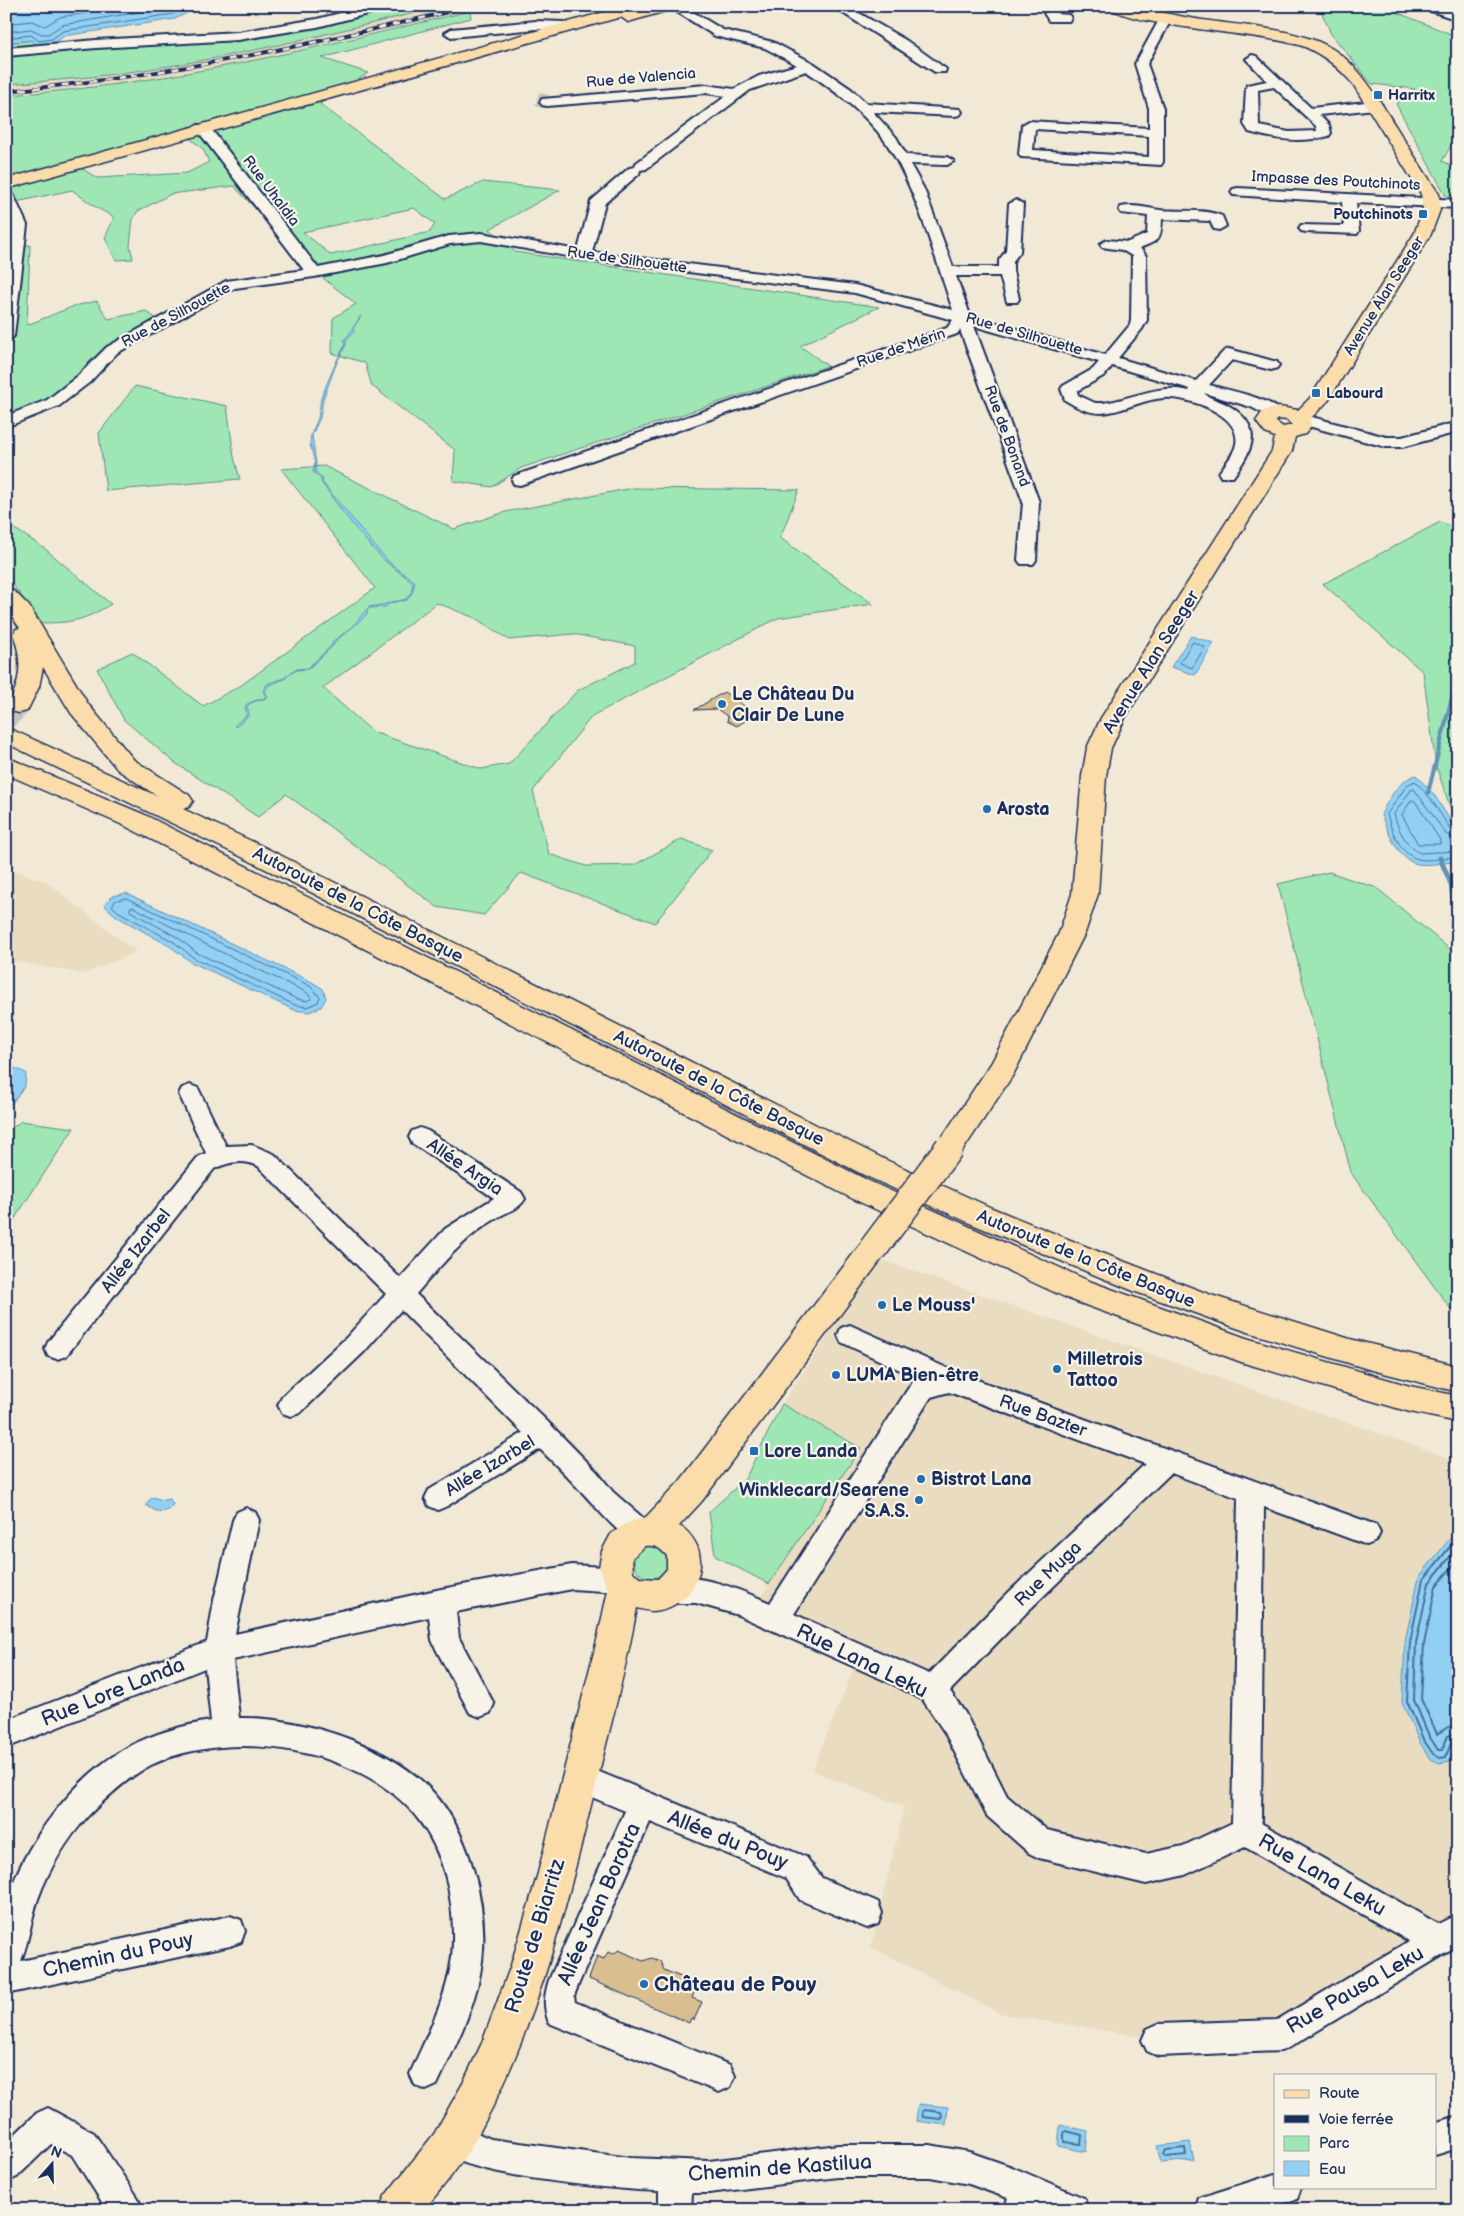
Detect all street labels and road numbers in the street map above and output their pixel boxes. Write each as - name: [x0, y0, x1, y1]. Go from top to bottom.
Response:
- street label: Rue de Valencia: [585, 64, 697, 92]
- street label: Rue Uhaldia: [238, 152, 304, 230]
- street label: Impasse des Poutchinots: [1251, 167, 1422, 195]
- street label: Avenue Alan Seeger: [1340, 232, 1429, 359]
- street label: Rue de Silhouette: [566, 242, 688, 278]
- street label: Rue de Silhouette: [118, 278, 234, 352]
- street label: Rue de Silhouette: [963, 308, 1085, 360]
- street label: Rue de Mérin: [854, 324, 948, 372]
- street label: Rue de Bonand: [980, 383, 1034, 489]
- street label: Avenue Alan Seeger: [1098, 586, 1204, 737]
- street label: Autoroute de la Côte Basque: [249, 843, 467, 967]
- street label: Autoroute de la Côte Basque: [610, 1026, 828, 1150]
- street label: Allée Argia: [423, 1134, 507, 1200]
- street label: Allée Izarbel: [97, 1205, 175, 1297]
- street label: Autoroute de la Côte Basque: [974, 1206, 1198, 1313]
- street label: Rue Bazter: [996, 1390, 1090, 1442]
- street label: Allée Izarbel: [441, 1431, 539, 1501]
- street label: Rue Muga: [1010, 1537, 1086, 1611]
- street label: Rue Lana Leku: [792, 1618, 932, 1704]
- street label: Rue Lore Landa: [38, 1652, 188, 1732]
- street label: Allée du Pouy: [664, 1805, 792, 1876]
- street label: Allée Jean Borotra: [552, 1819, 646, 1989]
- street label: Rue Lana Leku: [1254, 1828, 1390, 1922]
- street label: Route de Biarritz: [500, 1855, 571, 2016]
- street label: Chemin du Pouy: [40, 1927, 196, 1983]
- street label: Rue Pausa Leku: [1282, 1941, 1428, 2039]
- street label: Chemin de Kastilua: [687, 2149, 873, 2187]

